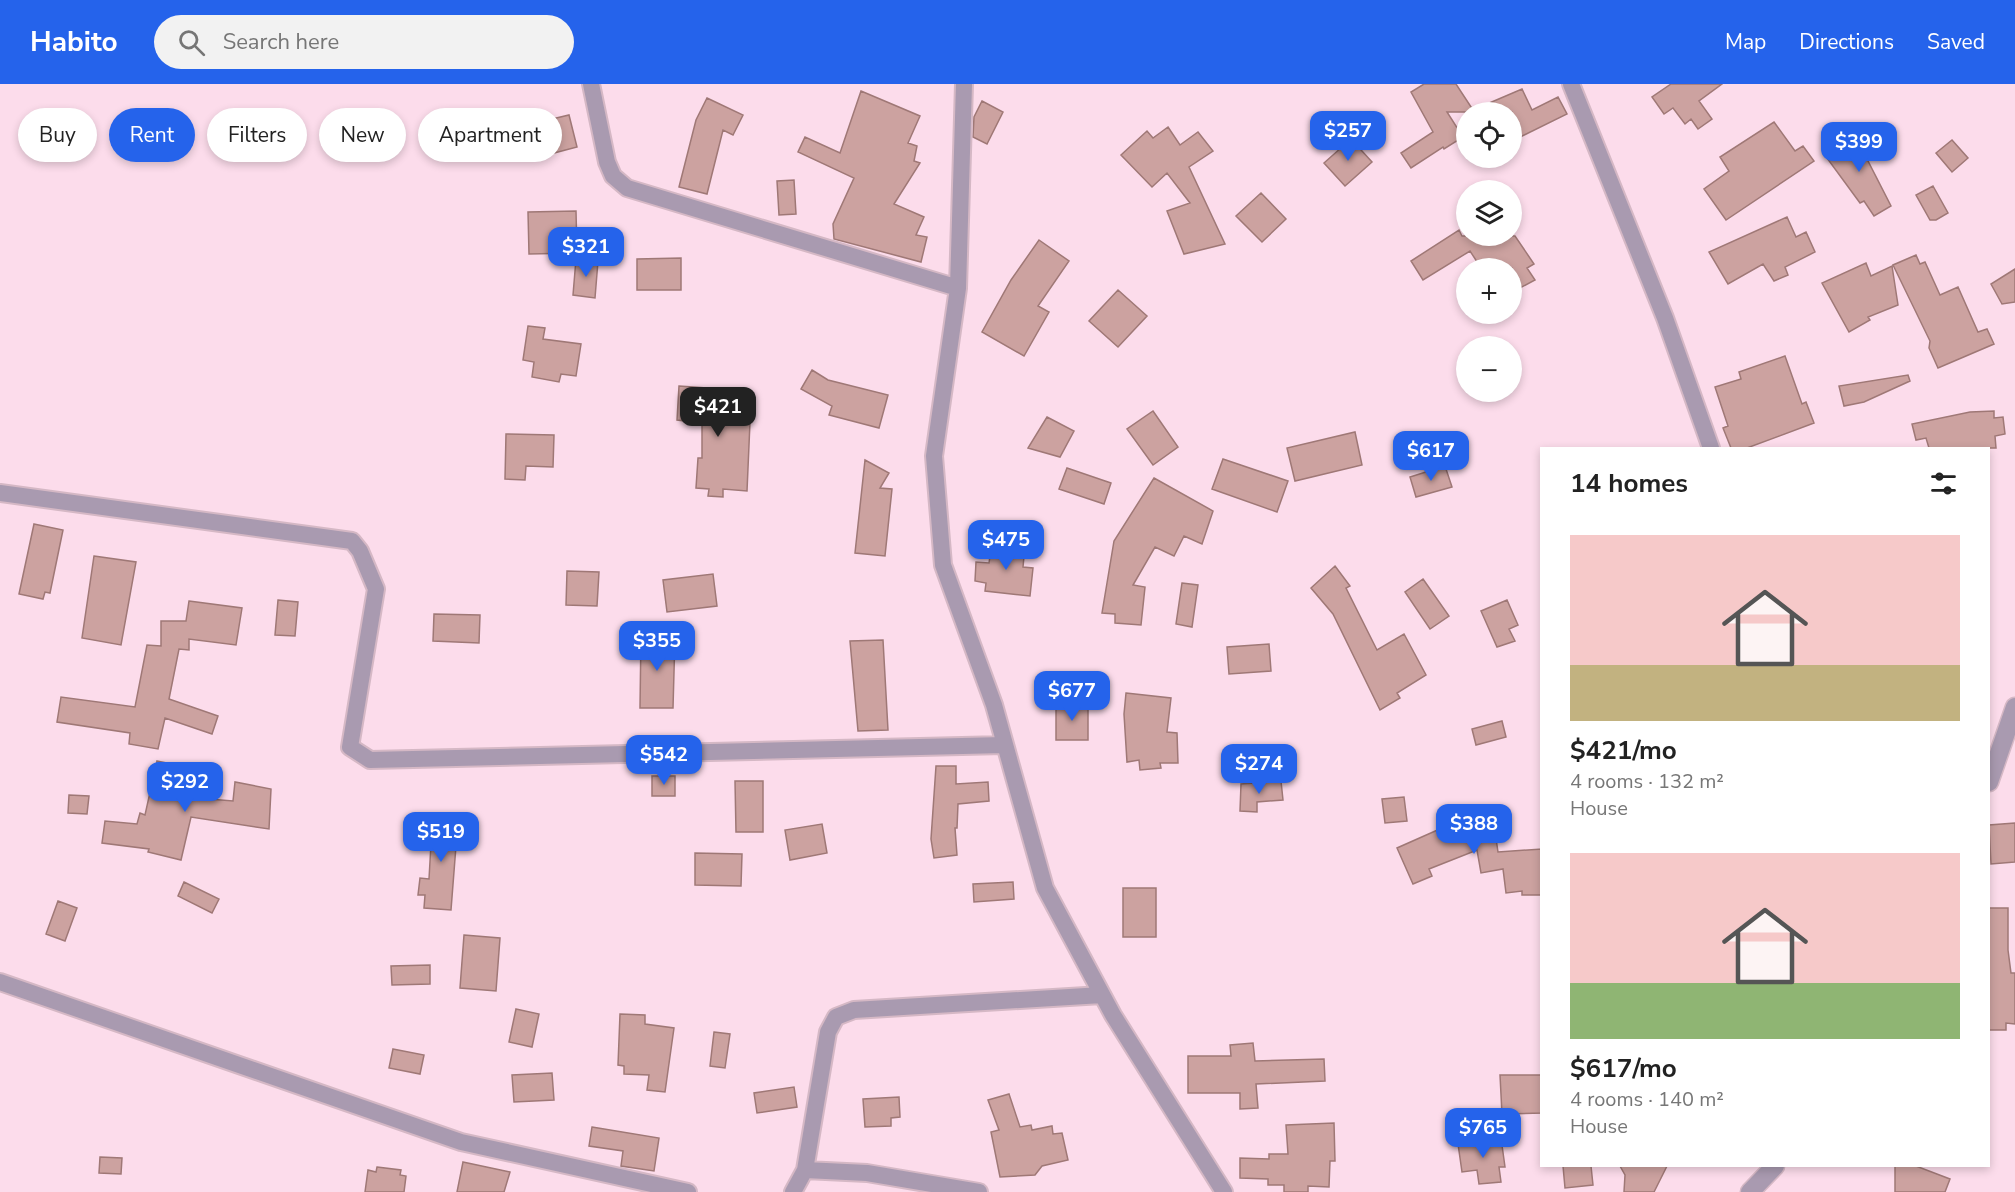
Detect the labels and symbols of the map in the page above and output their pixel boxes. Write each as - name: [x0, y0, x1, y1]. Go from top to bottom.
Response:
- pin: $257: [1312, 111, 1384, 162]
- pin: $399: [1823, 122, 1895, 173]
- pin: $321: [550, 227, 622, 278]
- pin: $421: [682, 387, 754, 438]
- pin: $617: [1395, 431, 1467, 482]
- pin: $475: [970, 520, 1042, 571]
- pin: $355: [621, 621, 693, 672]
- pin: $677: [1036, 671, 1108, 722]
- pin: $542: [628, 735, 700, 786]
- pin: $274: [1223, 744, 1295, 795]
- pin: $292: [149, 762, 221, 813]
- pin: $388: [1438, 804, 1510, 855]
- pin: $519: [405, 812, 477, 863]
- pin: $765: [1447, 1108, 1519, 1159]

